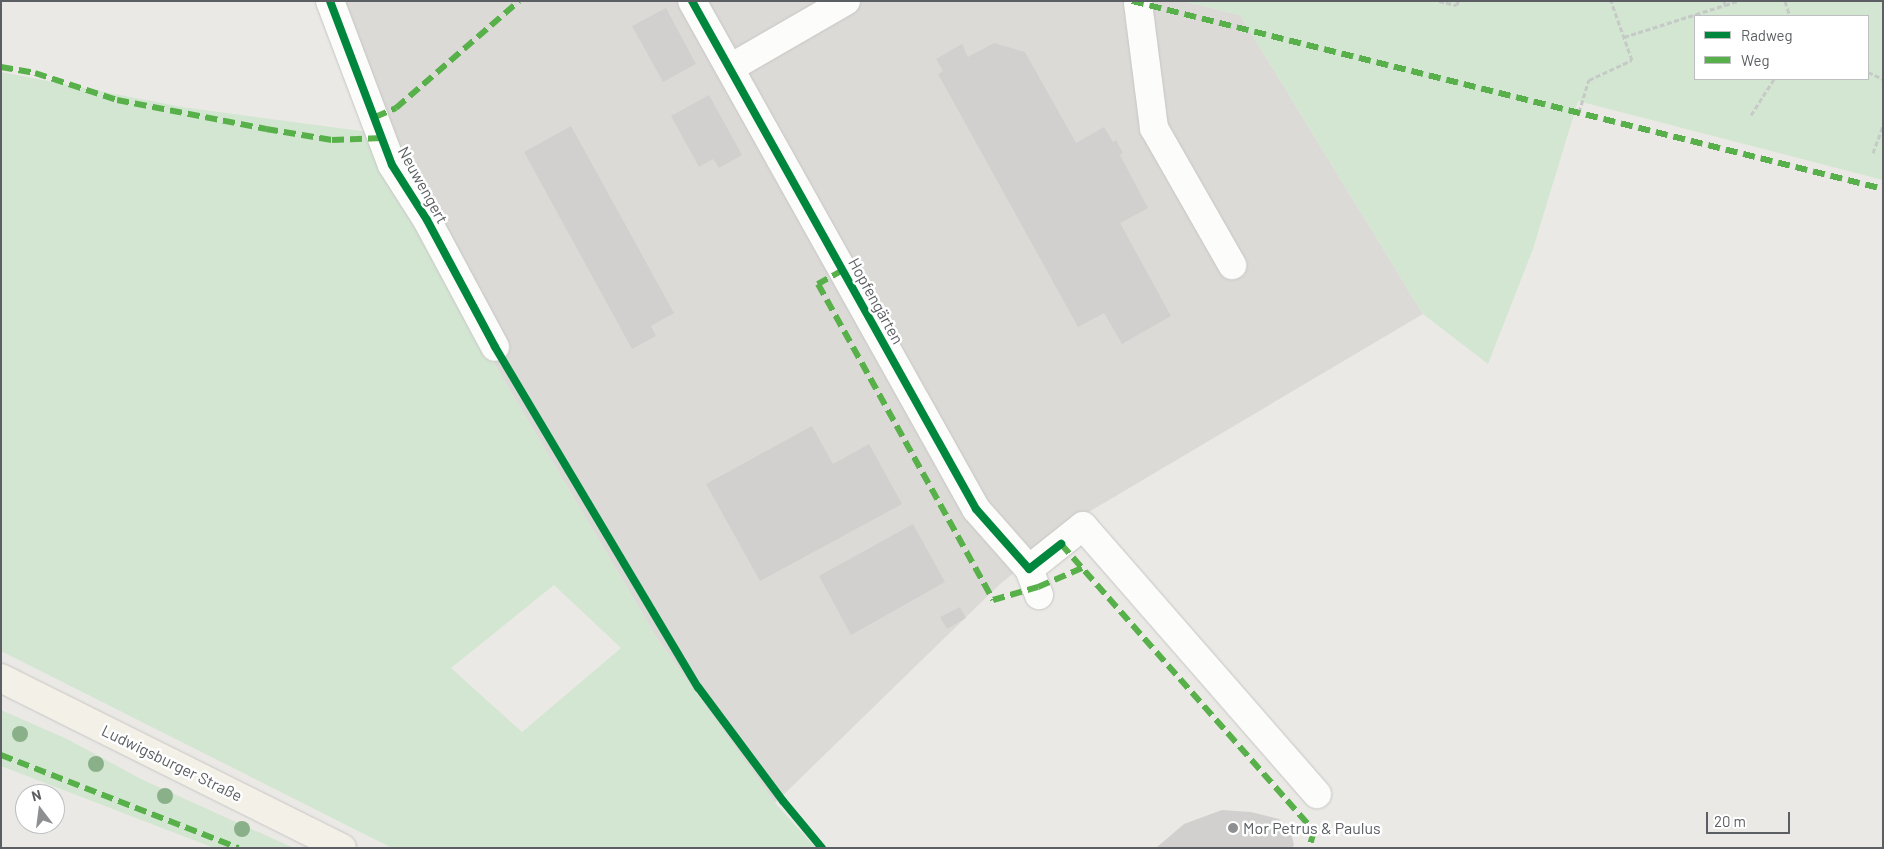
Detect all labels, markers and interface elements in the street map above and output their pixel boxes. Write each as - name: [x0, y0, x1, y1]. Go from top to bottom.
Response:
- legend: [1694, 15, 1869, 80]
- text: Radweg: [1741, 26, 1793, 44]
- text: Weg: [1741, 51, 1769, 69]
- street label: Neuwengert: [394, 143, 452, 227]
- street label: Hopfengärten: [844, 255, 908, 347]
- street label: Ludwigsburger Straße: [99, 721, 245, 805]
- north arrow: [15, 784, 65, 834]
- text: N: [30, 786, 43, 804]
- scale bar: [1709, 802, 1793, 834]
- text: 20 m: [1714, 812, 1746, 830]
- place label: Mor Petrus & Paulus: [1243, 818, 1381, 838]
- marker: Mor Petrus & Paulus: [1227, 822, 1239, 834]

